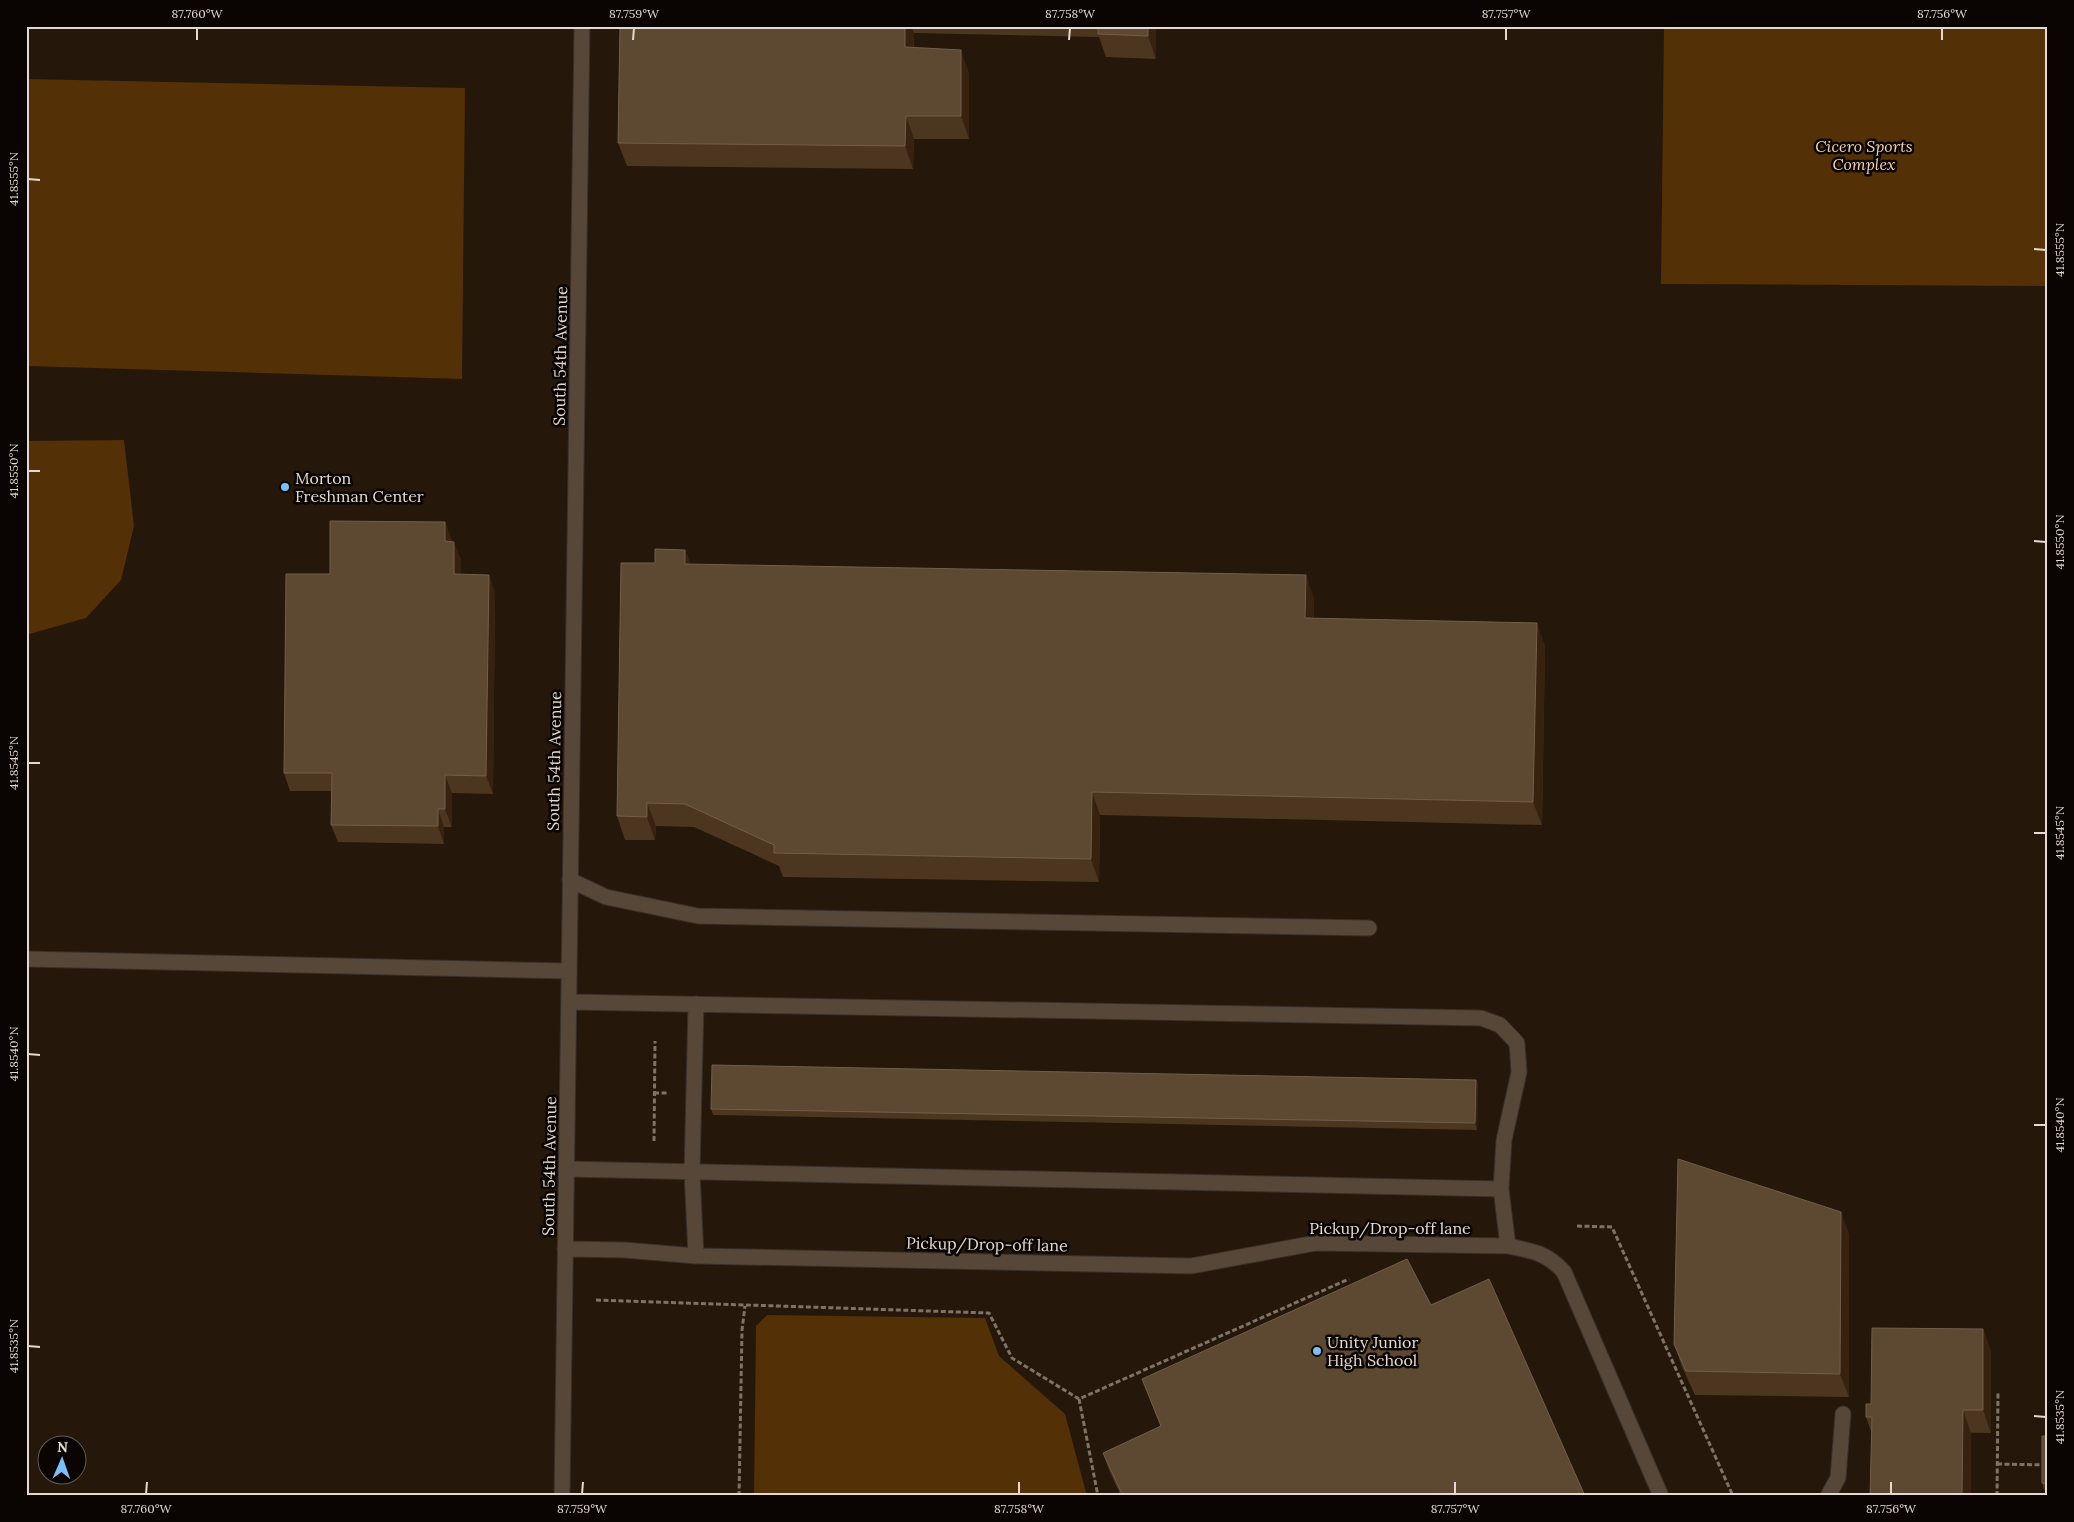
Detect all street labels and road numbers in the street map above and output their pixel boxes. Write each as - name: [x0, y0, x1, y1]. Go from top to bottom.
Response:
- street label: South 54th Avenue: [549, 286, 571, 426]
- street label: South 54th Avenue: [543, 691, 565, 831]
- street label: South 54th Avenue: [538, 1096, 560, 1236]
- street label: Pickup/Drop-off lane: [1309, 1218, 1471, 1239]
- street label: Pickup/Drop-off lane: [906, 1233, 1068, 1256]

